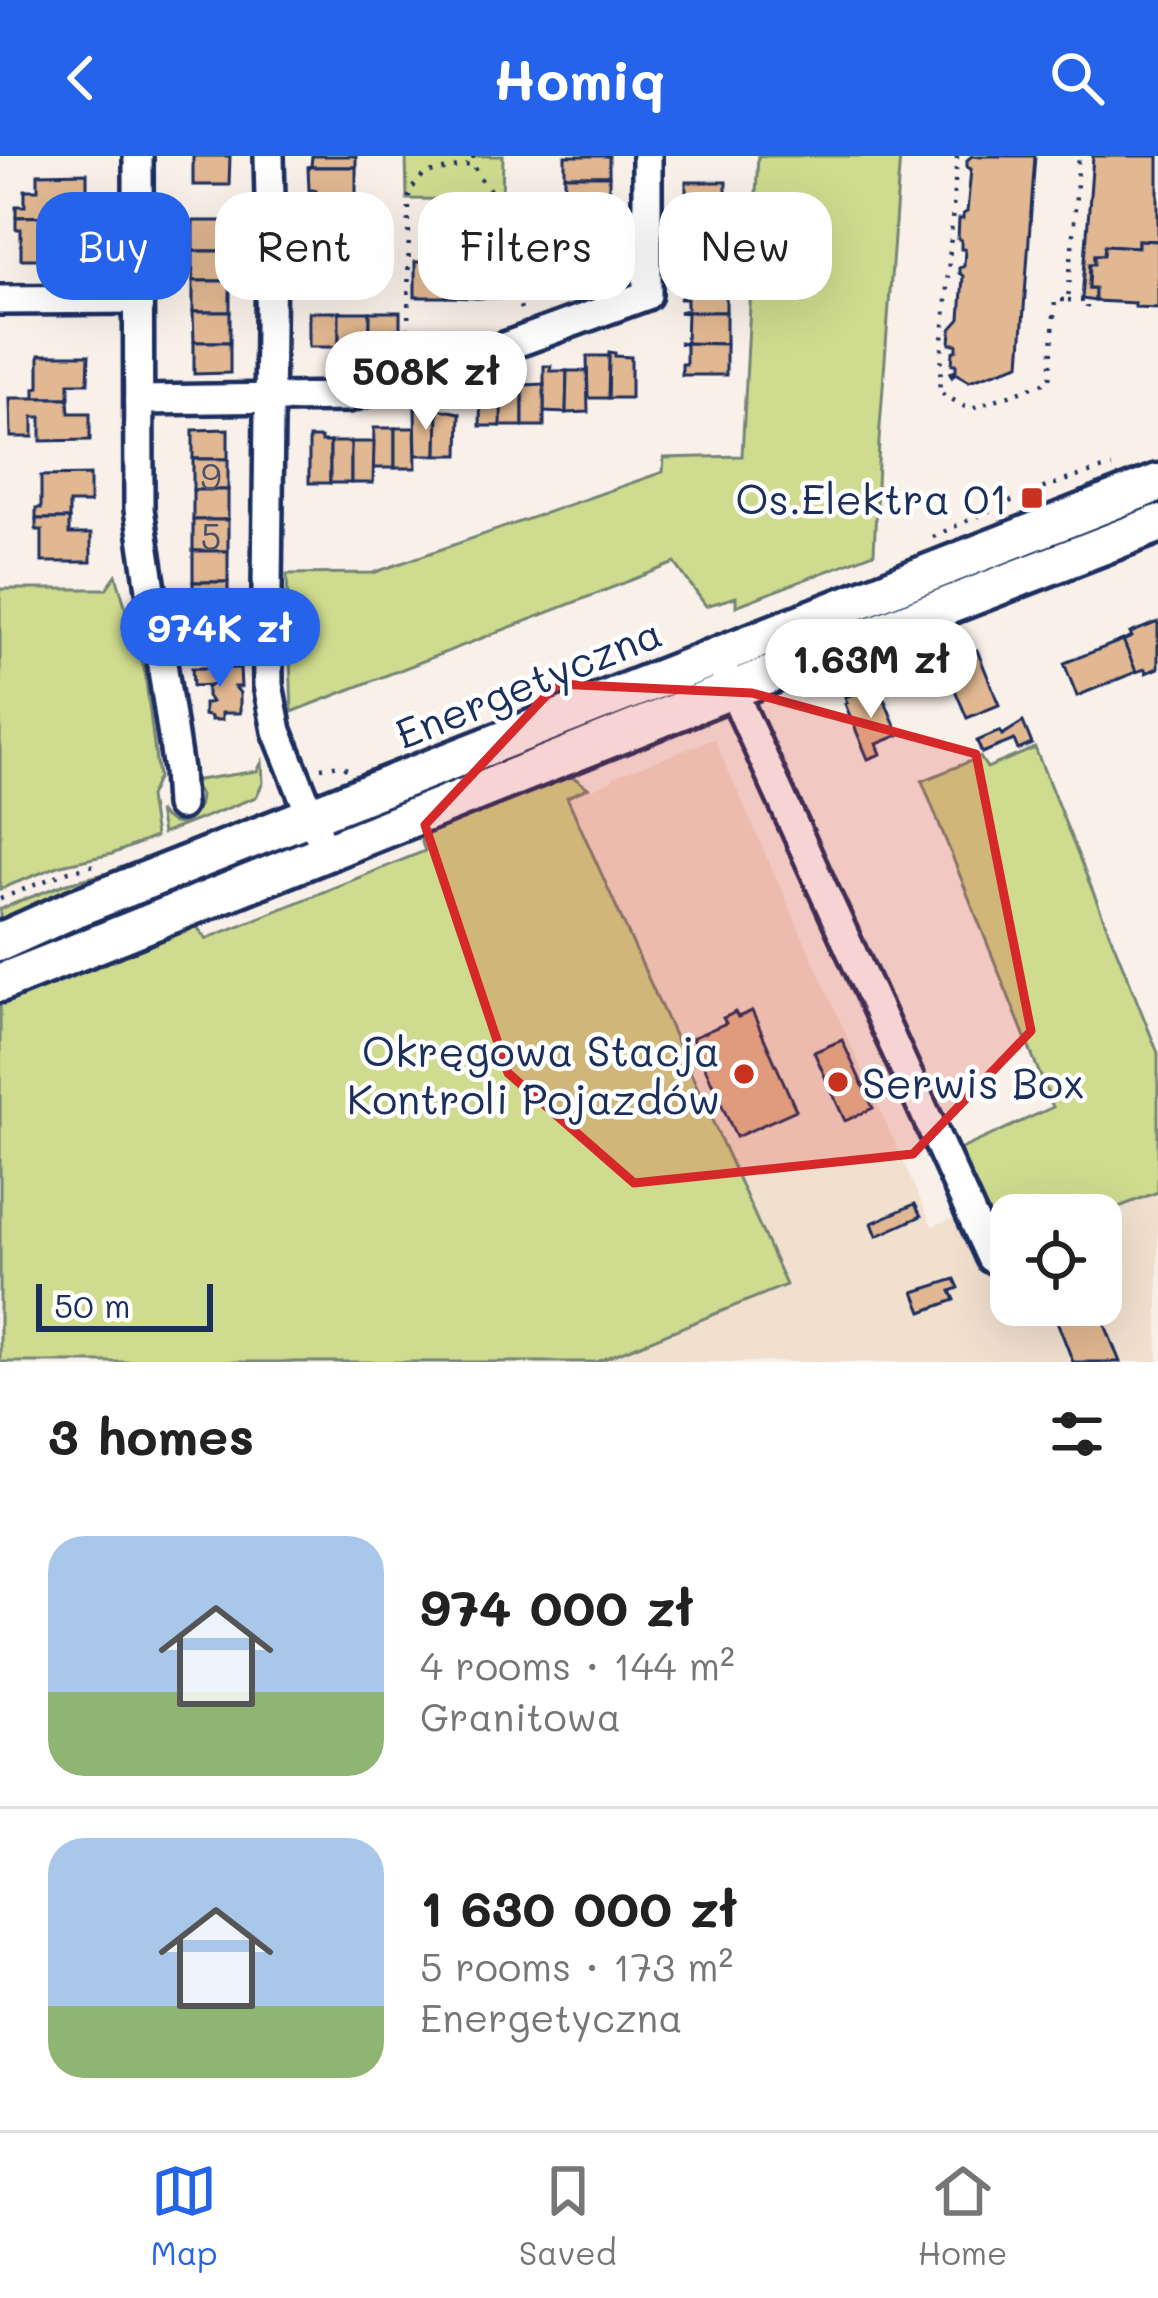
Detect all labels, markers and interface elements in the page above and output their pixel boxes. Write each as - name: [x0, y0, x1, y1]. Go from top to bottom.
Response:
- text: Homiq: [493, 43, 665, 114]
- icon: back: [48, 45, 114, 111]
- icon: search: [1044, 45, 1110, 111]
- chip: Buy: [36, 192, 191, 300]
- chip: Rent: [215, 192, 394, 300]
- chip: Filters: [418, 192, 635, 300]
- chip: New: [659, 192, 832, 300]
- pin: 508K zł: [315, 331, 537, 433]
- text: 508K zł: [352, 344, 500, 395]
- house number: 9: [200, 452, 222, 499]
- place label: Os.Elektra 01: [735, 471, 1008, 526]
- marker: Os.Elektra 01: [1019, 485, 1045, 511]
- house number: 5: [201, 512, 222, 559]
- pin: 974K zł: [109, 588, 331, 690]
- text: 974K zł: [147, 601, 293, 652]
- street label: Energetyczna: [387, 604, 669, 760]
- pin: 1.63M zł: [747, 619, 995, 721]
- text: 1.63M zł: [792, 632, 950, 683]
- place label: Okręgowa Stacja Kontroli Pojazdów: [347, 1023, 720, 1126]
- place label: Serwis Box: [862, 1055, 1084, 1110]
- marker: Okręgowa Stacja Kontroli Pojazdów: [731, 1061, 757, 1087]
- marker: Serwis Box: [825, 1069, 851, 1095]
- map controls: [990, 1194, 1122, 1326]
- button: locate: [990, 1194, 1122, 1326]
- scale bar: [36, 1278, 213, 1331]
- text: 50 m: [54, 1283, 130, 1326]
- text: 3 homes: [48, 1401, 254, 1468]
- icon: filters: [1044, 1401, 1110, 1467]
- text: 974 000 zł: [420, 1572, 694, 1639]
- icon: home: [144, 1584, 288, 1728]
- text: 4 rooms · 144 m²: [420, 1639, 735, 1690]
- text: Granitowa: [420, 1690, 621, 1741]
- text: 1 630 000 zł: [420, 1873, 737, 1940]
- icon: home: [144, 1886, 288, 2030]
- text: 5 rooms · 173 m²: [420, 1940, 733, 1991]
- text: Energetyczna: [420, 1991, 682, 2042]
- tab: Map: [150, 2158, 218, 2273]
- tab: Saved: [519, 2158, 617, 2273]
- tab: Home: [918, 2158, 1007, 2273]

